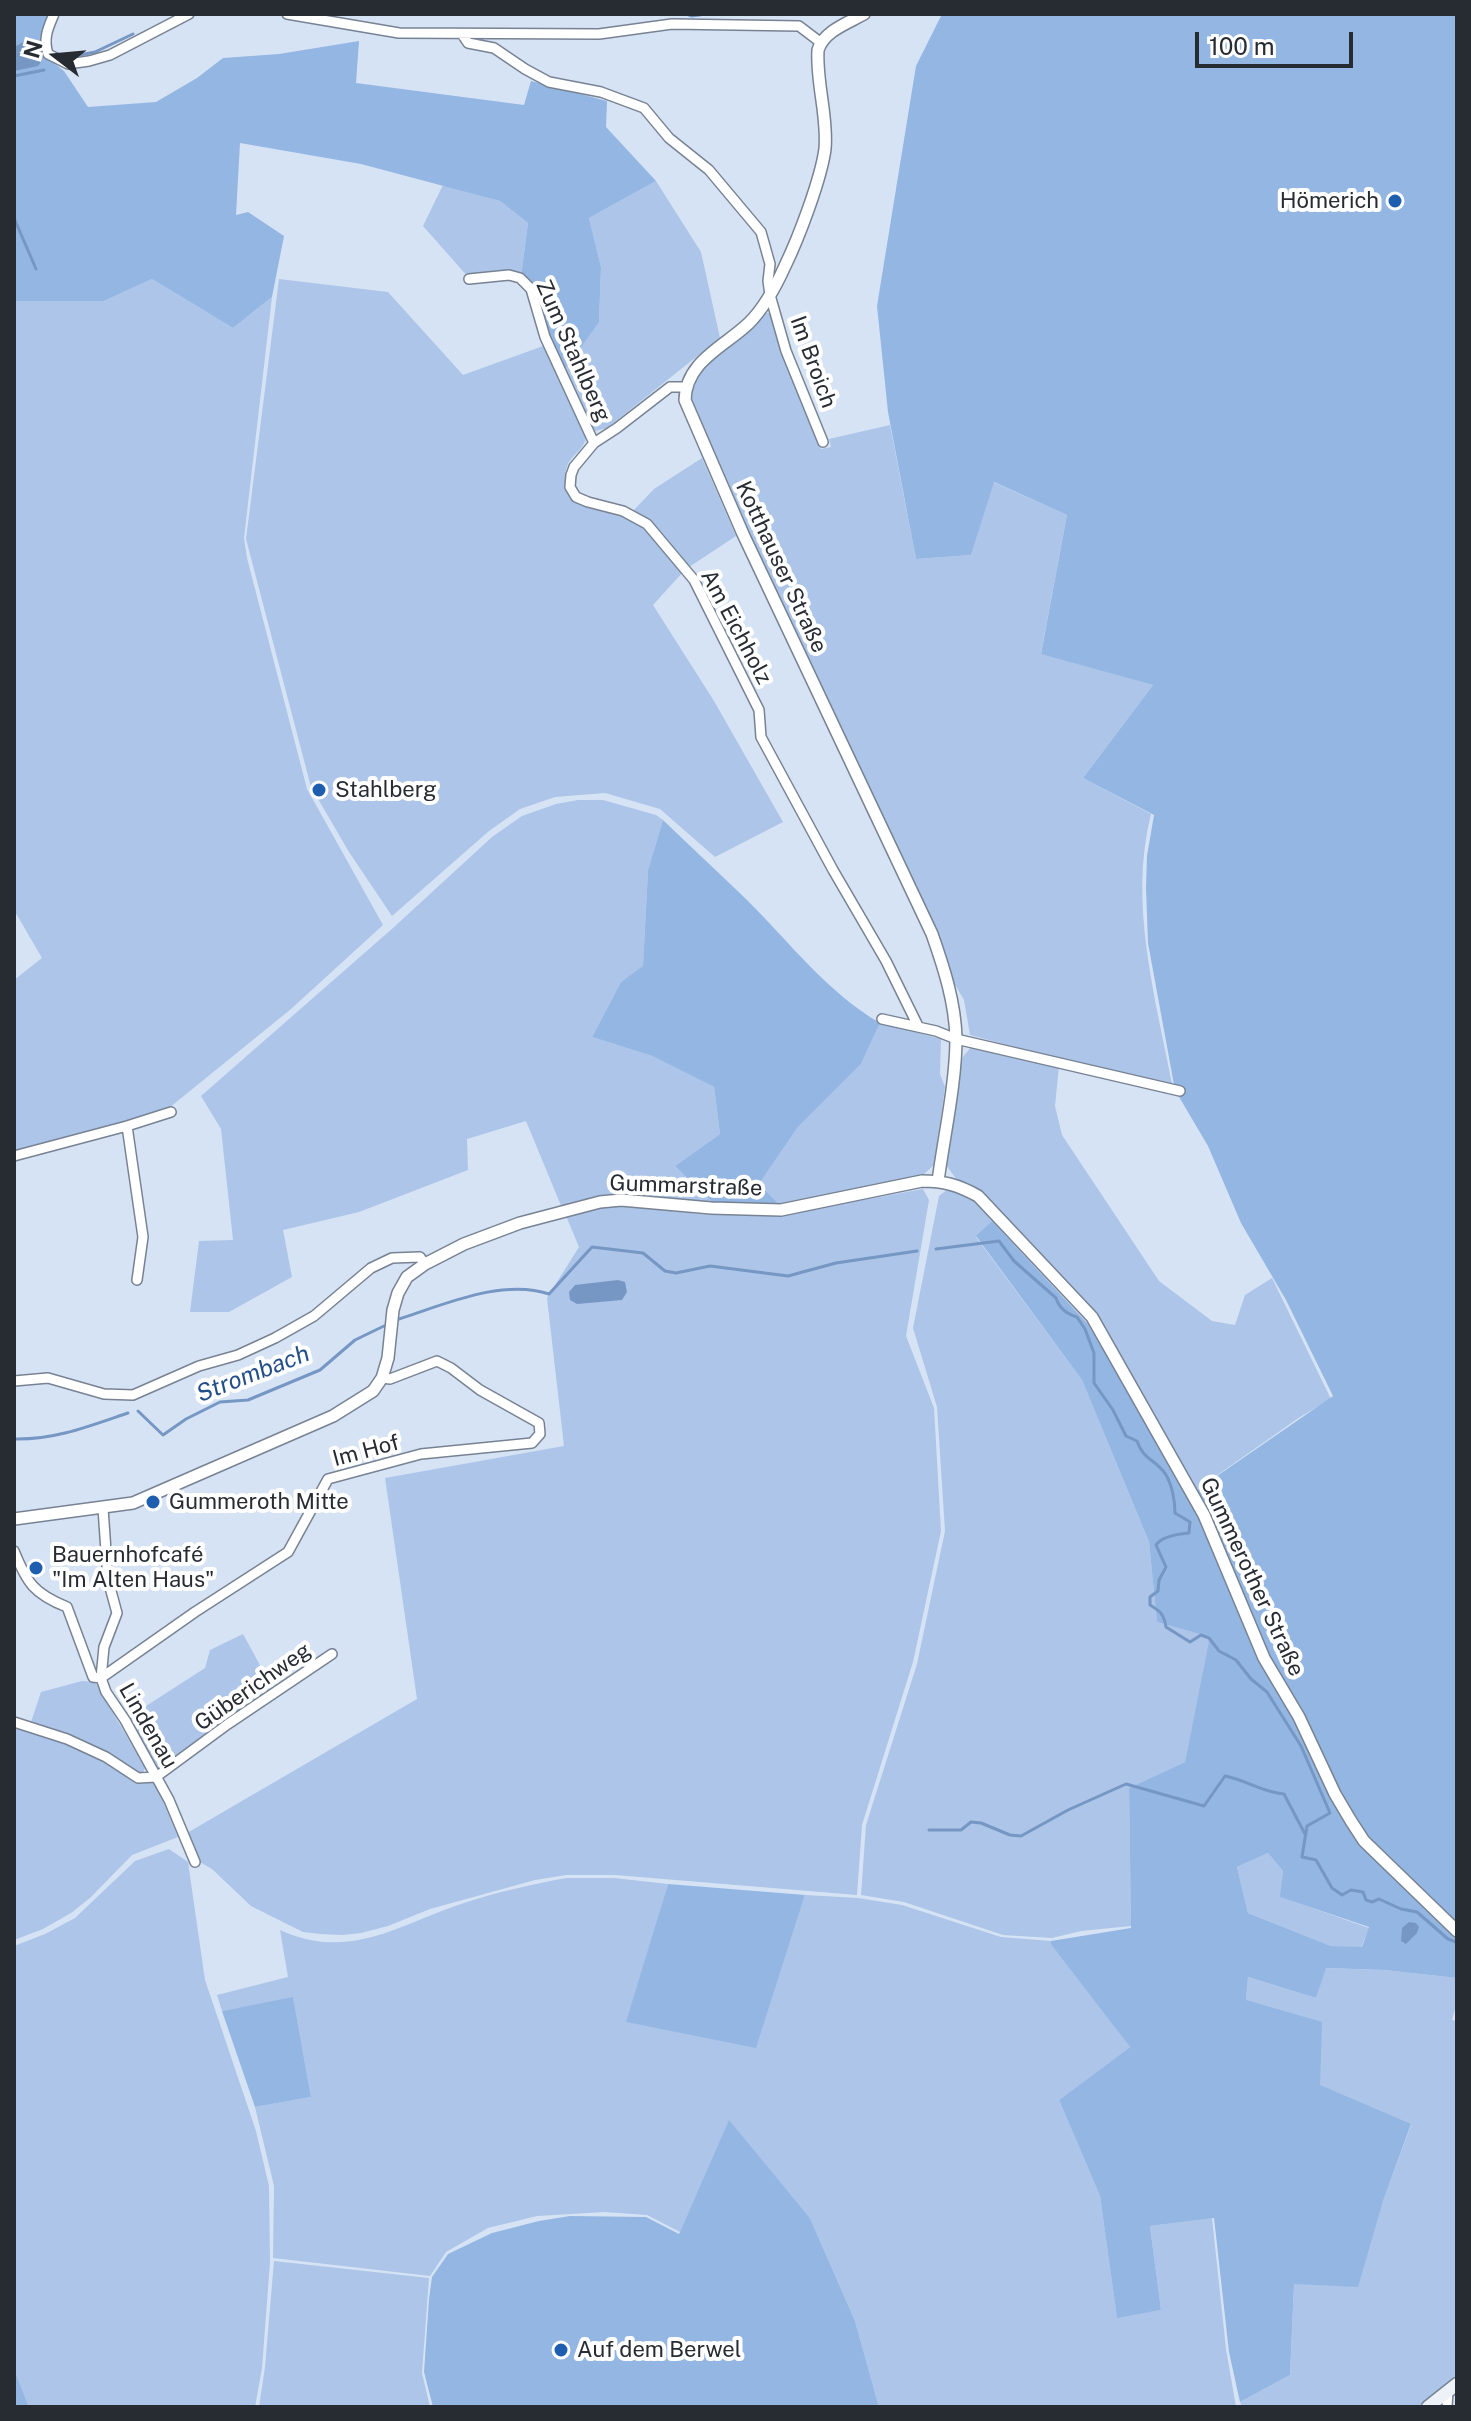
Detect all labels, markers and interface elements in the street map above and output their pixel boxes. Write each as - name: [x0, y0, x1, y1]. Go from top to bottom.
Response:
- north arrow: [16, 16, 96, 96]
- scale bar: [1199, 16, 1357, 66]
- text: 100 m: [1209, 32, 1275, 60]
- text: N: [18, 38, 48, 61]
- place label: Hömerich: [1280, 188, 1379, 214]
- marker: Hömerich: [1386, 192, 1404, 210]
- street label: Zum Stahlberg: [530, 276, 616, 426]
- street label: Im Broich: [784, 312, 842, 412]
- street label: Kotthauser Straße: [730, 477, 832, 657]
- street label: Am Eichholz: [695, 565, 777, 689]
- place label: Stahlberg: [335, 777, 437, 803]
- marker: Stahlberg: [310, 781, 328, 799]
- street label: Gummarstraße: [609, 1170, 763, 1202]
- water label: Strombach: [192, 1339, 314, 1409]
- street label: Im Hof: [330, 1429, 402, 1473]
- street label: Gummerother Straße: [1194, 1473, 1310, 1681]
- place label: Gummeroth Mitte: [169, 1489, 349, 1515]
- marker: Gummeroth Mitte: [144, 1493, 162, 1511]
- place label: Bauernhofcafé "Im Alten Haus": [52, 1542, 214, 1594]
- marker: Bauernhofcafé "Im Alten Haus": [27, 1559, 45, 1577]
- street label: Güberichweg: [190, 1637, 316, 1737]
- street label: Lindenau: [113, 1679, 183, 1773]
- place label: Auf dem Berwel: [577, 2337, 741, 2363]
- marker: Auf dem Berwel: [552, 2341, 570, 2359]

